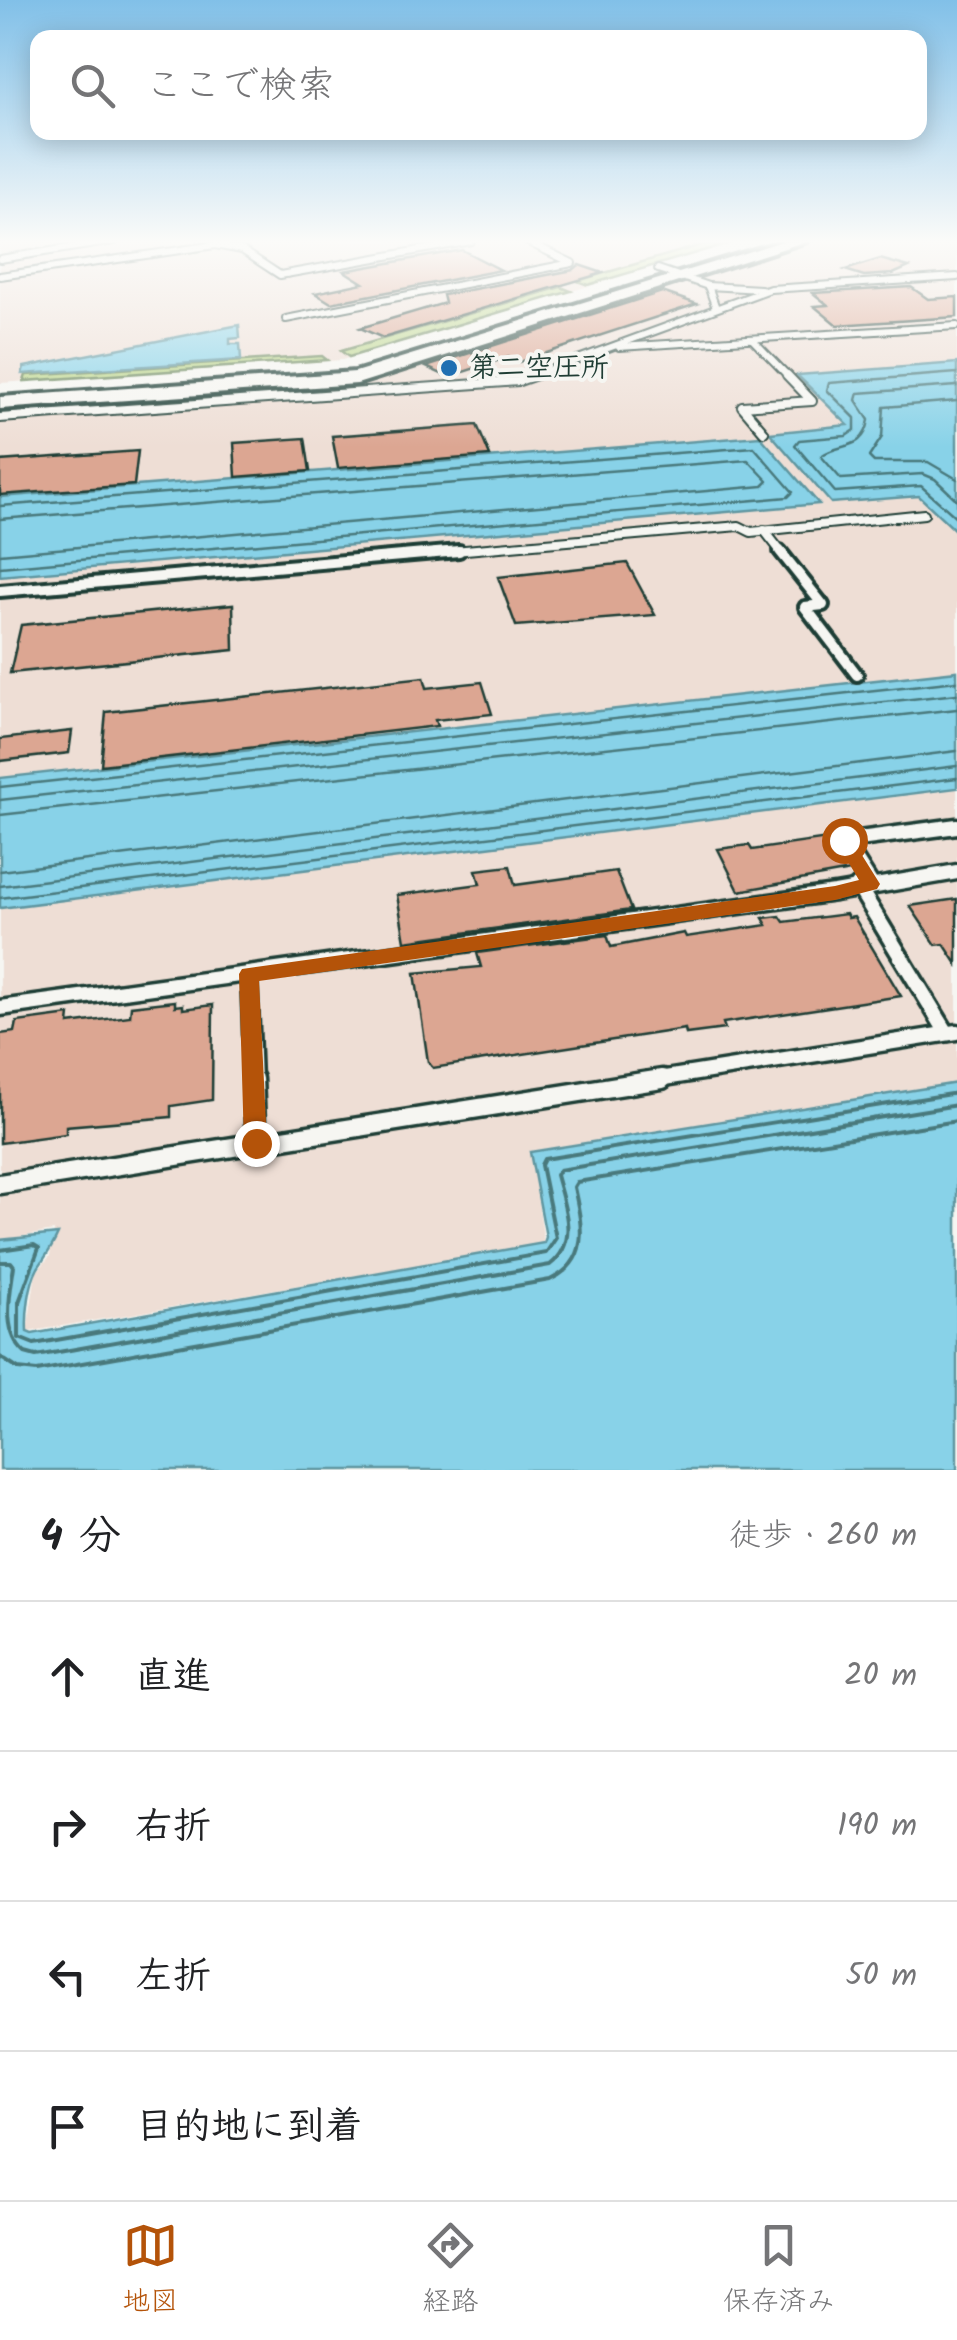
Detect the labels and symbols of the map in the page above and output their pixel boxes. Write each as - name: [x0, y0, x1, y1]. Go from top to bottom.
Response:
- place label: 第二空圧所: [469, 346, 609, 391]
- marker: 第二空圧所: [438, 357, 460, 379]
- route start: [822, 818, 868, 864]
- route end: [234, 1121, 280, 1167]

